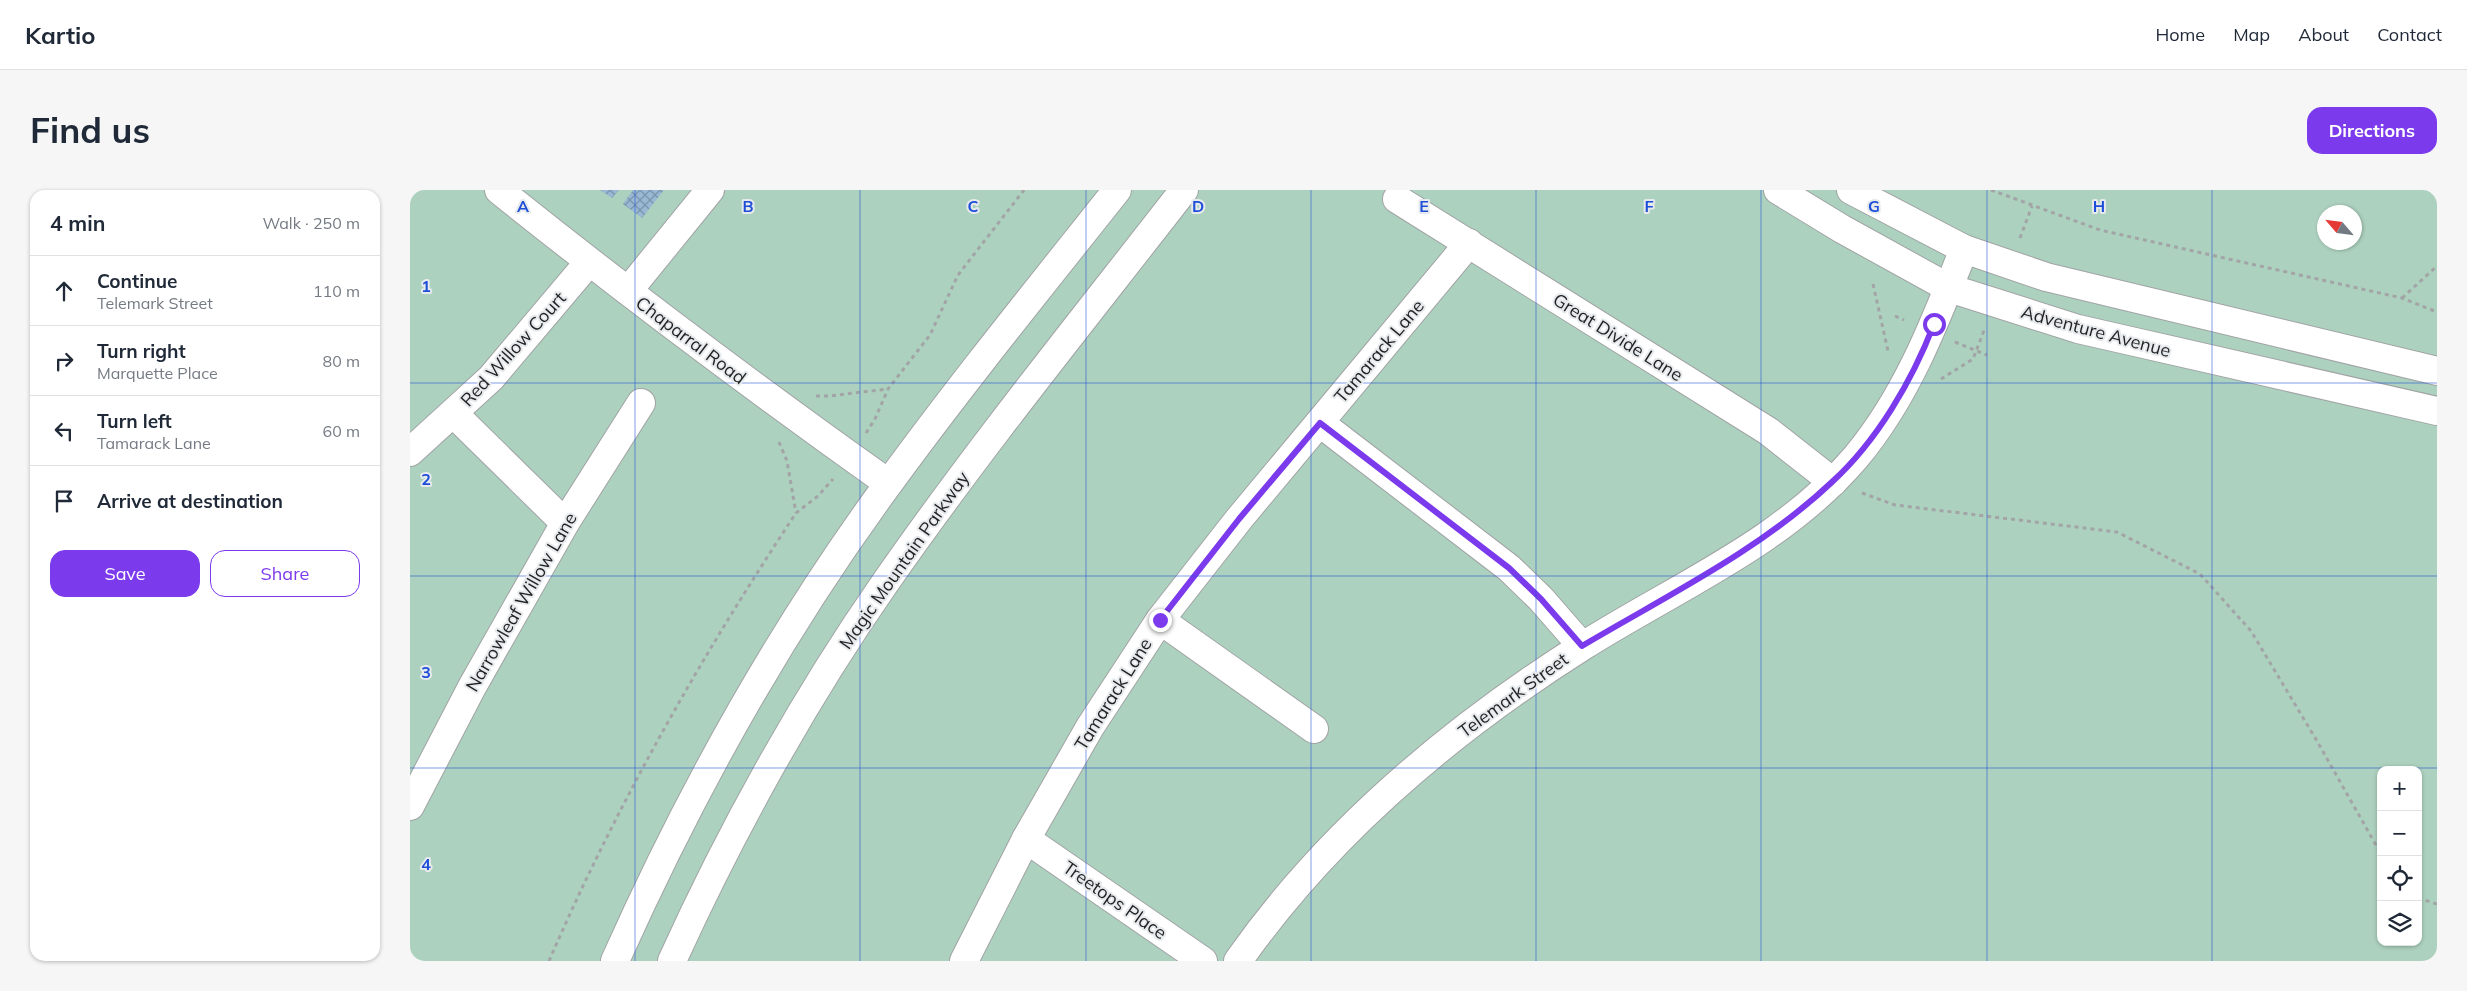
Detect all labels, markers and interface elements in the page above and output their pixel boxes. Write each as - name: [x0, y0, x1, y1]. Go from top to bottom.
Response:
- text: Kartio: [25, 20, 96, 50]
- text: Home: [2155, 23, 2205, 46]
- text: Map: [2233, 23, 2270, 46]
- text: About: [2298, 23, 2349, 46]
- text: Contact: [2377, 23, 2442, 46]
- button: Directions: [2307, 107, 2437, 154]
- text: Find us: [30, 108, 150, 152]
- text: A: [517, 196, 529, 216]
- text: B: [742, 196, 754, 216]
- text: C: [968, 196, 979, 216]
- text: D: [1192, 196, 1204, 216]
- text: E: [1419, 196, 1429, 216]
- text: F: [1644, 196, 1654, 216]
- text: G: [1868, 196, 1880, 216]
- text: H: [2093, 196, 2105, 216]
- north arrow: [2317, 205, 2362, 250]
- text: 4 min: [50, 210, 105, 236]
- text: Walk · 250 m: [262, 213, 360, 233]
- text: Continue: [97, 269, 177, 293]
- text: 1: [421, 276, 431, 296]
- icon: ahead: [50, 277, 78, 305]
- text: 110 m: [313, 281, 360, 301]
- street label: Red Willow Court: [455, 287, 571, 411]
- street label: Great Divide Lane: [1549, 288, 1687, 386]
- street label: Chaparral Road: [631, 291, 751, 389]
- text: Telemark Street: [97, 293, 213, 313]
- street label: Tamarack Lane: [1329, 295, 1429, 407]
- street label: Adventure Avenue: [2019, 300, 2173, 362]
- route start: [1923, 313, 1946, 336]
- text: Turn right: [97, 339, 186, 363]
- icon: right: [50, 347, 78, 375]
- text: 80 m: [323, 351, 360, 371]
- text: Marquette Place: [97, 363, 218, 383]
- text: Turn left: [97, 409, 172, 433]
- icon: left: [50, 417, 78, 445]
- text: 60 m: [323, 421, 360, 441]
- text: Tamarack Lane: [97, 433, 211, 453]
- street label: Magic Mountain Parkway: [834, 466, 974, 653]
- text: 2: [421, 469, 431, 489]
- icon: arrive: [50, 487, 78, 515]
- text: Arrive at destination: [97, 489, 283, 513]
- street label: Narrowleaf Willow Lane: [460, 508, 582, 696]
- button: Save: [50, 550, 200, 597]
- button: Share: [210, 550, 360, 597]
- route end: [1149, 609, 1172, 632]
- street label: Tamarack Lane: [1069, 634, 1157, 754]
- street label: Telemark Street: [1454, 647, 1572, 743]
- text: 3: [421, 662, 431, 682]
- map controls: [2377, 766, 2422, 946]
- button: +: [2377, 766, 2422, 811]
- button: −: [2377, 811, 2422, 856]
- text: 4: [421, 854, 431, 874]
- street label: Treetops Place: [1059, 856, 1171, 944]
- button: locate: [2377, 856, 2422, 901]
- button: layers: [2377, 901, 2422, 946]

